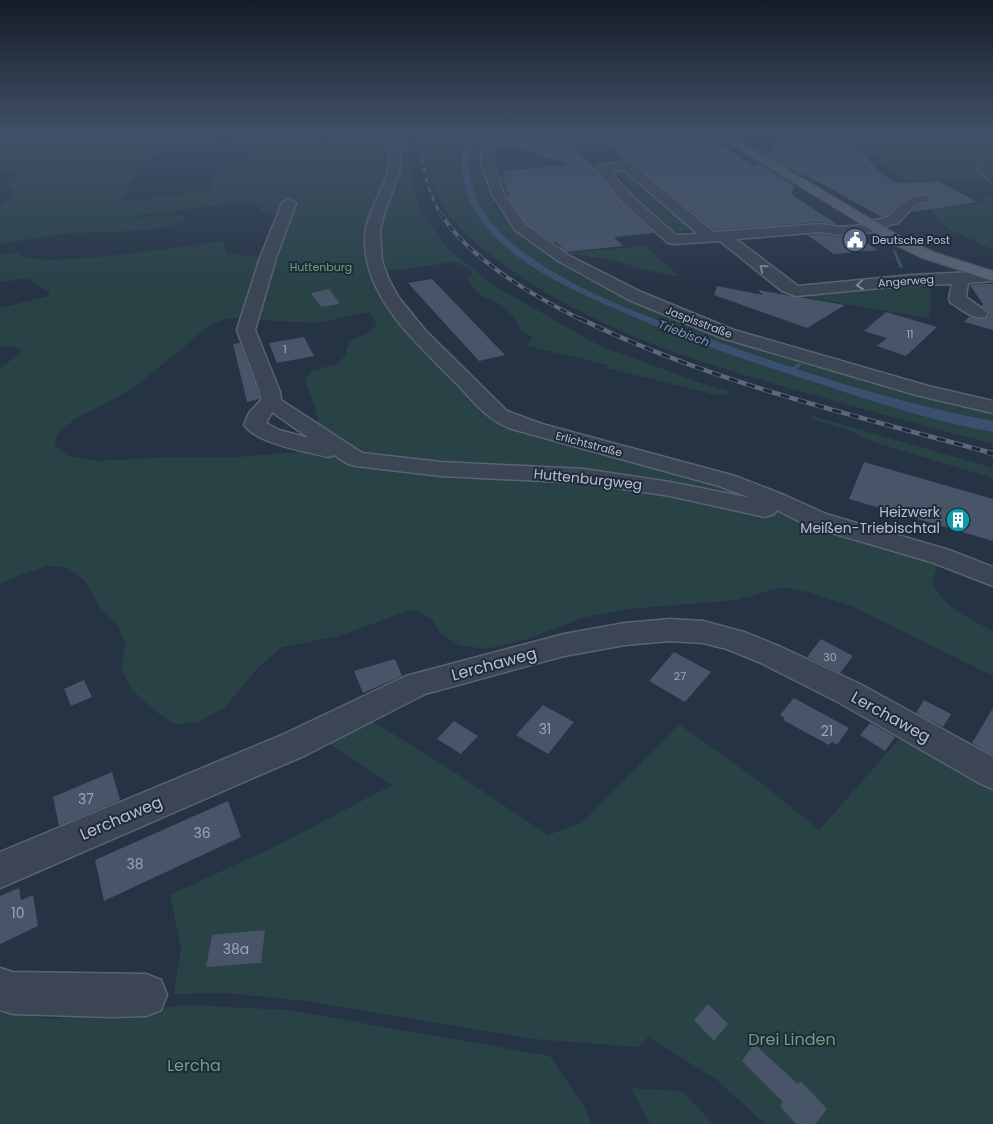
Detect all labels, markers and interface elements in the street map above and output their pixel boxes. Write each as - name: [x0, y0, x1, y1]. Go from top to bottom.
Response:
- public building icon: Deutsche Post: [842, 227, 868, 253]
- place label: Deutsche Post: [872, 232, 950, 248]
- park label: Huttenburg: [290, 259, 352, 275]
- one-way arrow: [760, 266, 769, 274]
- street label: Angerweg: [877, 271, 935, 291]
- one-way arrow: [855, 279, 863, 290]
- street label: Jaspisstraße: [663, 302, 735, 342]
- water label: Triebisch: [656, 315, 712, 351]
- house number: 11: [906, 326, 914, 342]
- house number: 1: [283, 341, 287, 357]
- street label: Erlichtstraße: [554, 427, 624, 461]
- street label: Huttenburgweg: [533, 463, 643, 495]
- place label: Heizwerk Meißen-Triebischtal: [800, 502, 941, 538]
- building icon: Heizwerk Meißen-Triebischtal: [945, 507, 971, 533]
- street label: Lerchaweg: [449, 642, 539, 686]
- house number: 30: [823, 649, 837, 665]
- house number: 27: [674, 668, 686, 684]
- street label: Lerchaweg: [847, 686, 935, 748]
- house number: 31: [539, 719, 551, 739]
- house number: 21: [821, 721, 833, 741]
- house number: 37: [78, 789, 94, 809]
- street label: Lerchaweg: [76, 790, 166, 846]
- house number: 36: [193, 823, 211, 843]
- house number: 38: [126, 854, 144, 874]
- house number: 10: [11, 903, 25, 923]
- house number: 38a: [223, 939, 249, 959]
- park label: Drei Linden: [748, 1028, 836, 1051]
- park label: Lercha: [167, 1054, 221, 1077]

